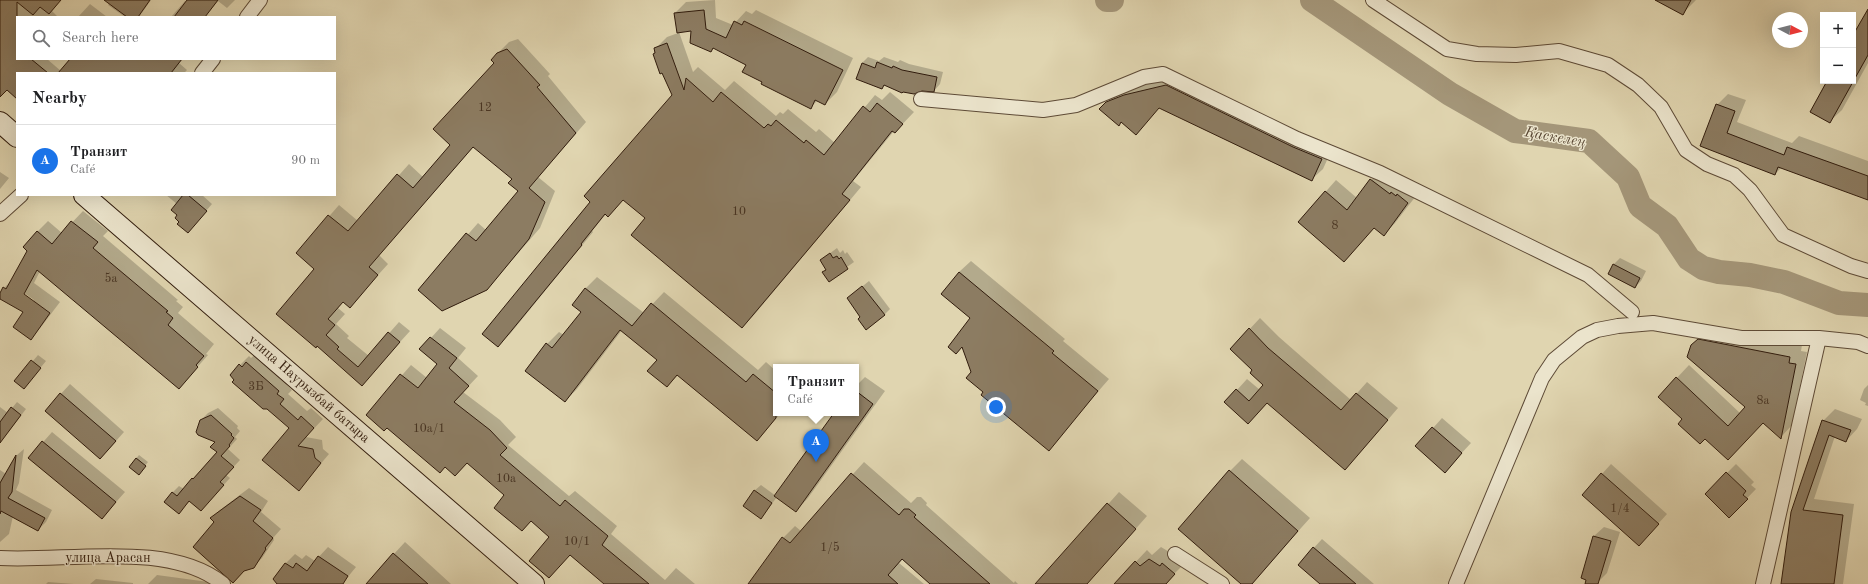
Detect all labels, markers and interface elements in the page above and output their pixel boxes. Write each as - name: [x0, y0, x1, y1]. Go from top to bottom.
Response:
- north arrow: [1772, 12, 1808, 48]
- map controls: [1820, 12, 1856, 84]
- button: +: [1820, 12, 1856, 48]
- search box: [16, 16, 336, 60]
- icon: search: [30, 27, 52, 49]
- text: Search here: [62, 31, 139, 46]
- button: −: [1820, 48, 1856, 84]
- text: Nearby: [32, 90, 87, 107]
- house number: 12: [478, 102, 492, 114]
- water label: Қаскелең: [1522, 125, 1587, 151]
- text: Транзит: [70, 145, 127, 160]
- text: A: [40, 154, 50, 167]
- text: 90 m: [291, 154, 320, 167]
- text: Café: [70, 163, 95, 176]
- house number: 10: [732, 206, 746, 218]
- house number: 8: [1332, 220, 1339, 232]
- house number: 5а: [105, 272, 118, 285]
- street label: улица Наурызбай батыра: [245, 332, 373, 446]
- popup: [773, 364, 859, 416]
- text: Транзит: [787, 375, 845, 390]
- house number: 3Б: [248, 381, 264, 393]
- text: Café: [787, 393, 813, 406]
- house number: 8а: [1757, 395, 1770, 407]
- your location: [986, 397, 1006, 417]
- house number: 10а/1: [413, 423, 445, 435]
- pin: A: [803, 429, 829, 462]
- house number: 10а: [496, 473, 516, 485]
- house number: 1/4: [1610, 503, 1630, 515]
- house number: 10/1: [564, 536, 590, 548]
- house number: 1/5: [820, 541, 840, 554]
- street label: улица Арасан: [65, 551, 151, 565]

